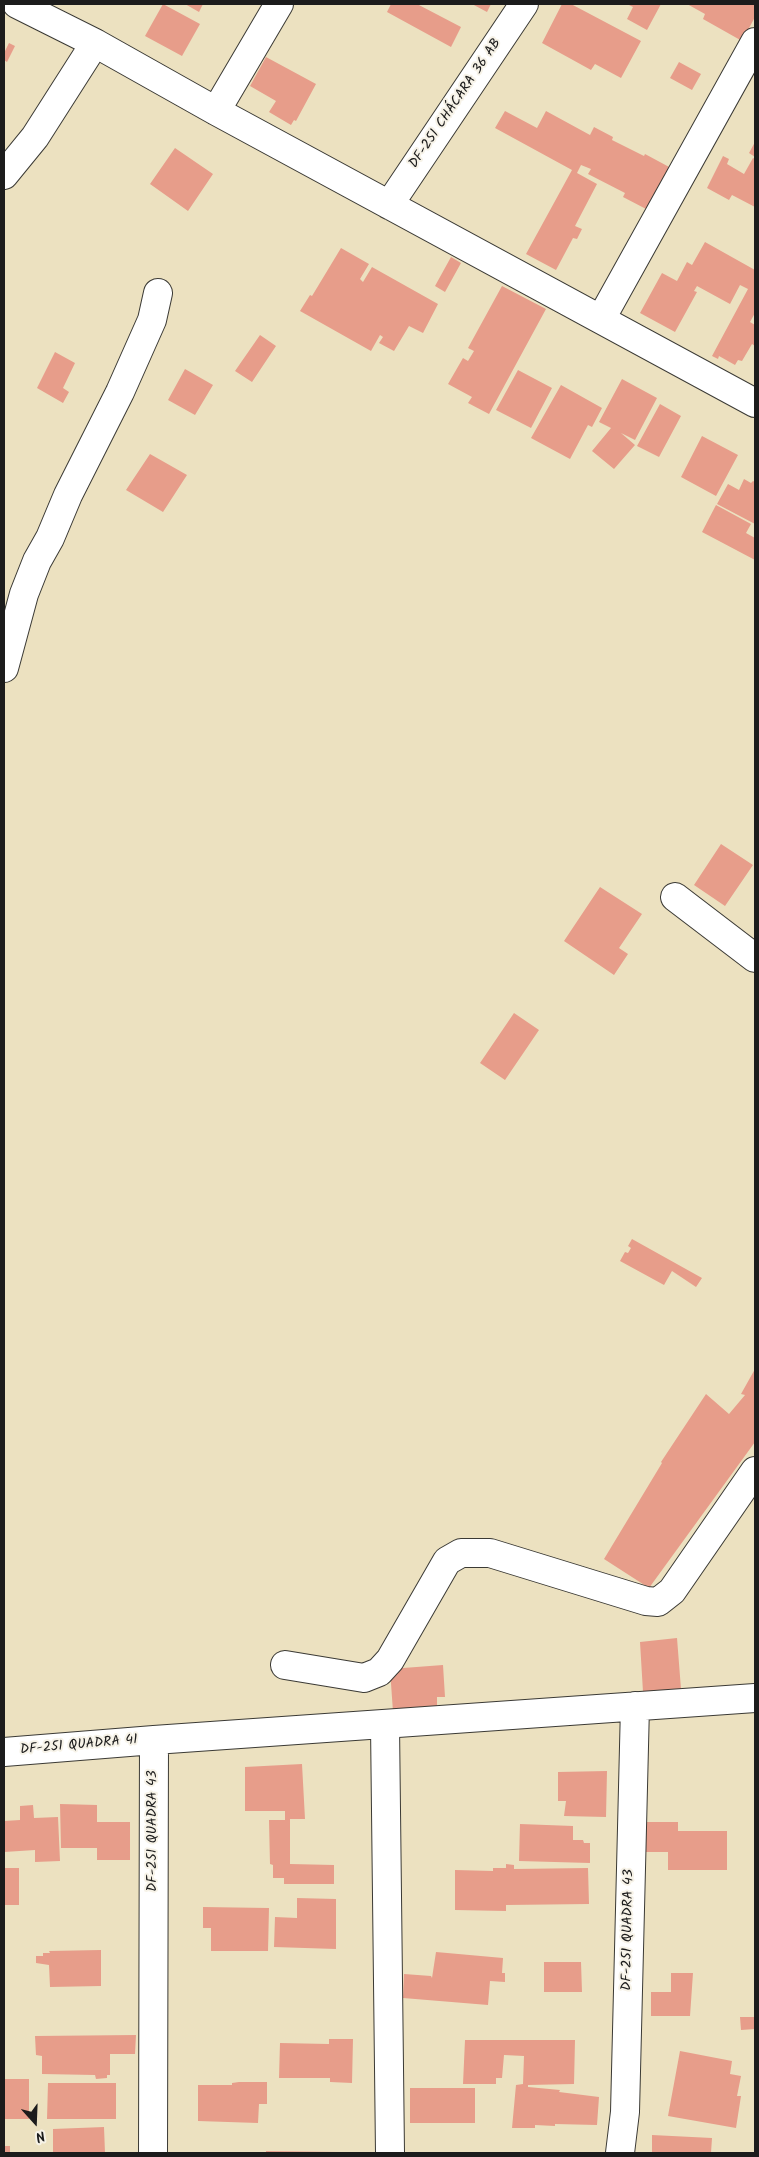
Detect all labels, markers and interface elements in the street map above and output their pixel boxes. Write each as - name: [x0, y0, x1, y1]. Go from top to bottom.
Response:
- street label: DF-251 CHÁCARA 36 AB: [406, 36, 506, 172]
- street label: DF-251 QUADRA 41: [20, 1733, 138, 1759]
- street label: DF-251 QUADRA 43: [146, 1770, 162, 1892]
- street label: DF-251 QUADRA 43: [620, 1869, 638, 1991]
- north arrow: [10, 2097, 60, 2147]
- text: N: [32, 2124, 48, 2148]

